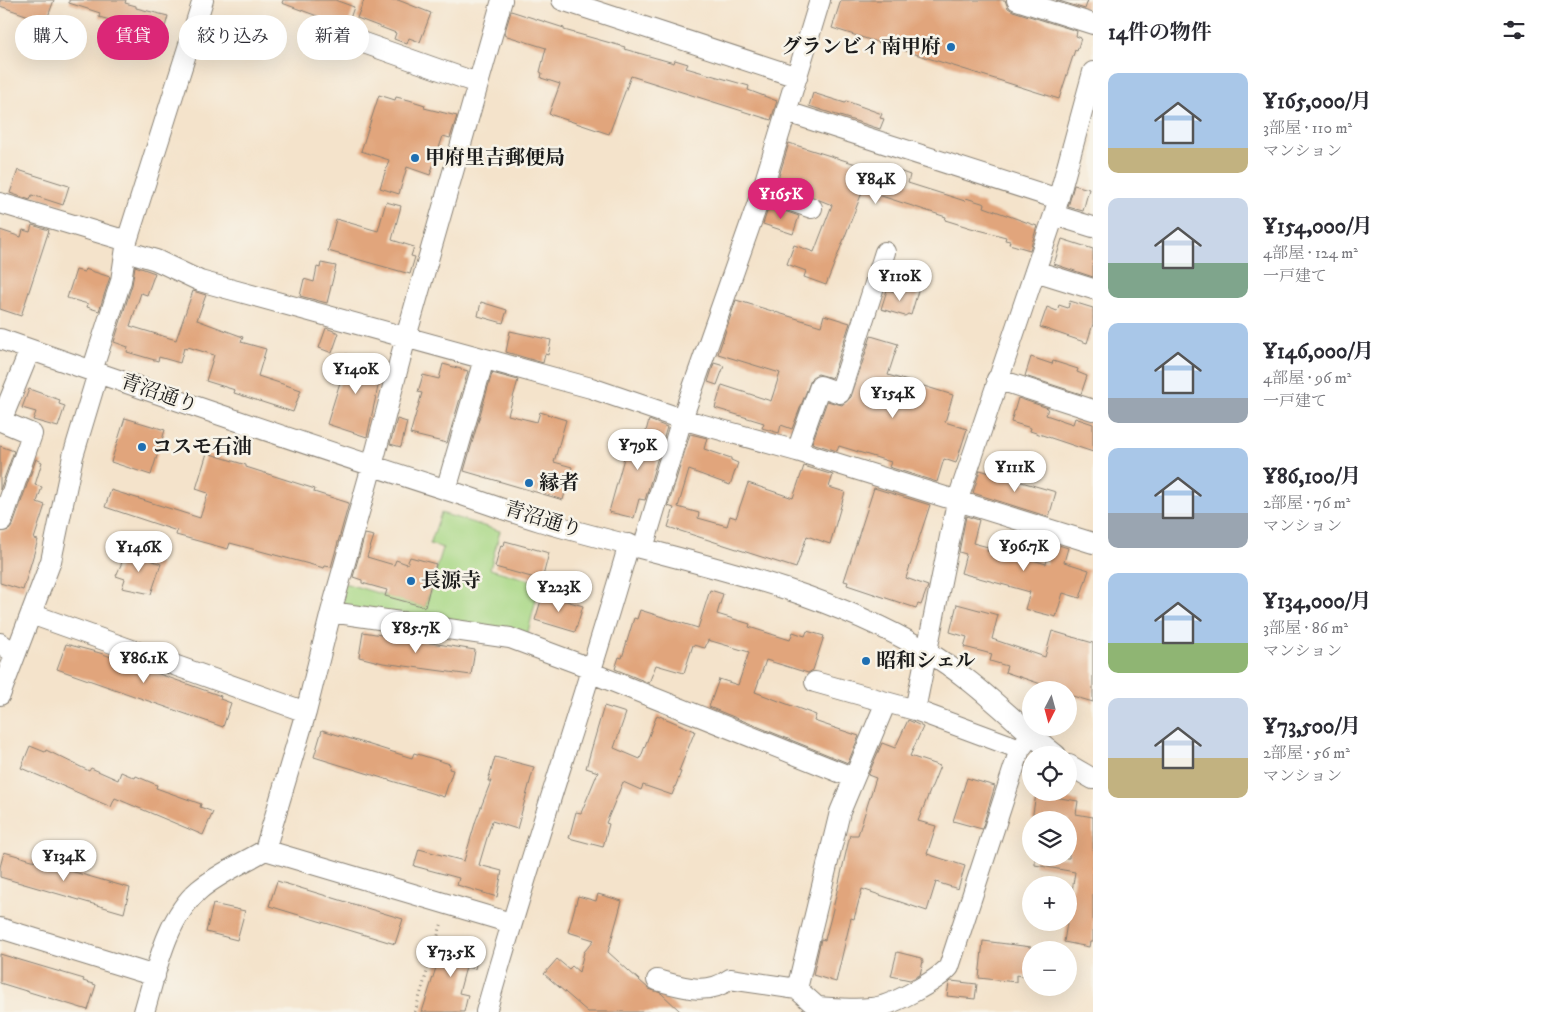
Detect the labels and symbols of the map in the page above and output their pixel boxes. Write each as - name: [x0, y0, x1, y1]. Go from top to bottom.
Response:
- place label: グランビィ南甲府: [781, 35, 941, 60]
- marker: グランビィ南甲府: [945, 41, 957, 53]
- place label: 甲府里吉郵便局: [425, 146, 565, 171]
- marker: 甲府里吉郵便局: [409, 152, 421, 164]
- pin: ¥84K: [846, 162, 906, 205]
- pin: ¥165K: [746, 178, 816, 220]
- pin: ¥110K: [865, 260, 935, 302]
- pin: ¥140K: [321, 352, 391, 395]
- street label: 青沼通り: [117, 369, 201, 419]
- pin: ¥154K: [858, 376, 928, 419]
- pin: ¥79K: [608, 428, 668, 471]
- place label: コスモ石油: [152, 435, 252, 460]
- marker: コスモ石油: [136, 441, 148, 453]
- pin: ¥111K: [980, 450, 1050, 493]
- place label: 縁者: [539, 471, 579, 496]
- marker: 縁者: [523, 477, 535, 489]
- street label: 青沼通り: [501, 496, 585, 544]
- pin: ¥146K: [104, 530, 174, 573]
- pin: ¥96.7K: [983, 530, 1065, 572]
- place label: 長源寺: [421, 569, 481, 594]
- pin: ¥223K: [524, 570, 594, 613]
- marker: 長源寺: [405, 575, 417, 587]
- pin: ¥85.7K: [375, 612, 457, 654]
- pin: ¥86.1K: [103, 642, 185, 684]
- place label: 昭和シェル: [876, 649, 976, 674]
- marker: 昭和シェル: [860, 655, 872, 667]
- north arrow: [1022, 681, 1078, 736]
- pin: ¥134K: [29, 840, 99, 882]
- pin: ¥73.5K: [410, 936, 492, 978]

